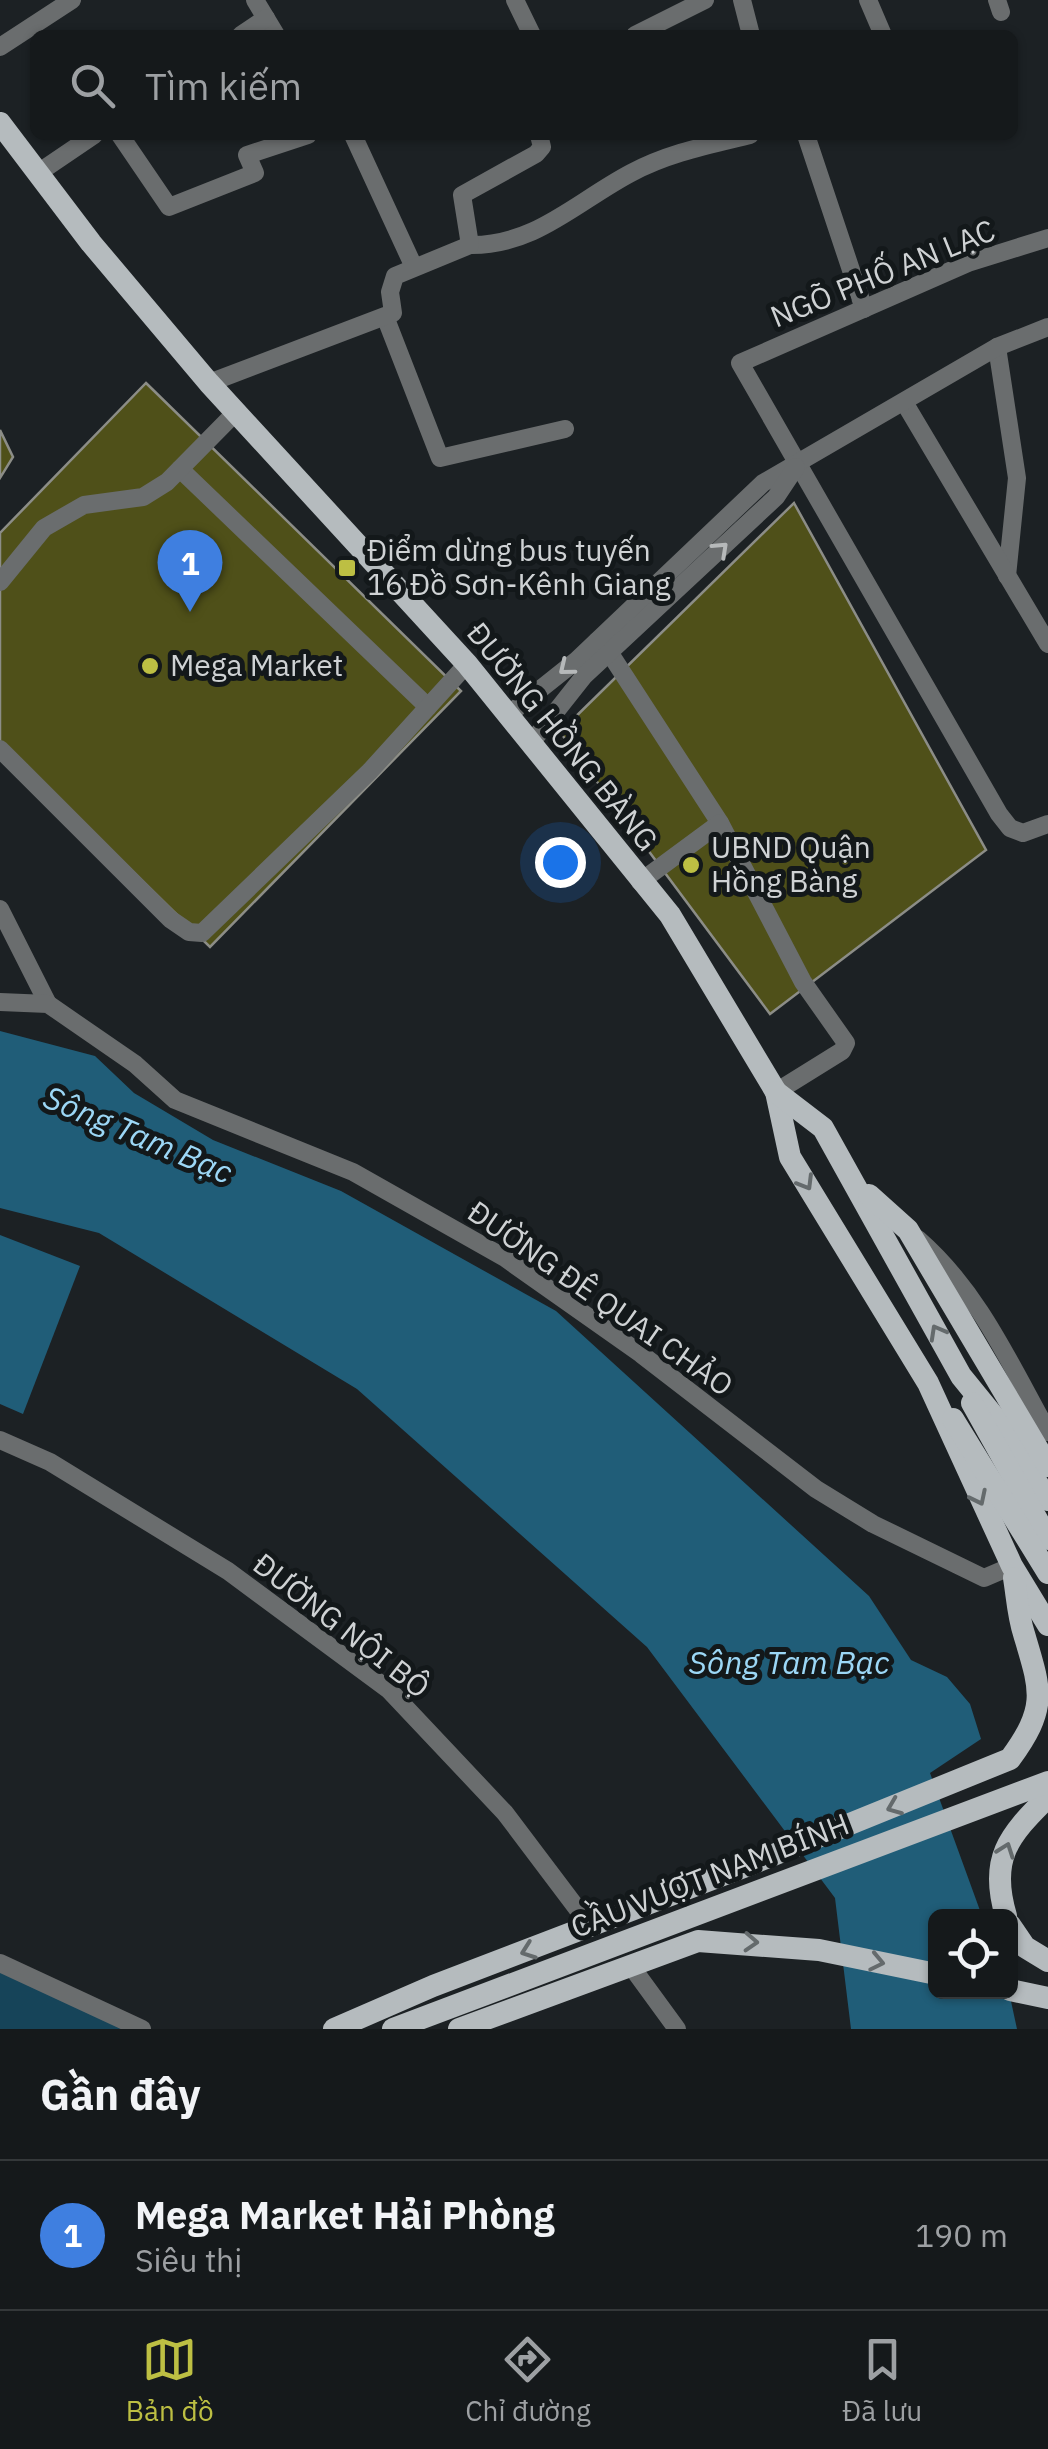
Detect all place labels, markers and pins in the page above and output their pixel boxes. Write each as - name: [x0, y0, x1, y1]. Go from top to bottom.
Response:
- pin: 1: [158, 530, 222, 612]
- place label: Điểm dừng bus tuyến 16 Đồ Sơn-Kênh Giang: [367, 530, 671, 603]
- marker: Điểm dừng bus tuyến 16 Đồ Sơn-Kênh Giang: [336, 557, 358, 579]
- place label: Mega Market: [170, 645, 343, 684]
- marker: Mega Market: [139, 655, 161, 677]
- place label: UBND Quận Hồng Bàng: [711, 827, 871, 900]
- marker: UBND Quận Hồng Bàng: [680, 854, 702, 876]

